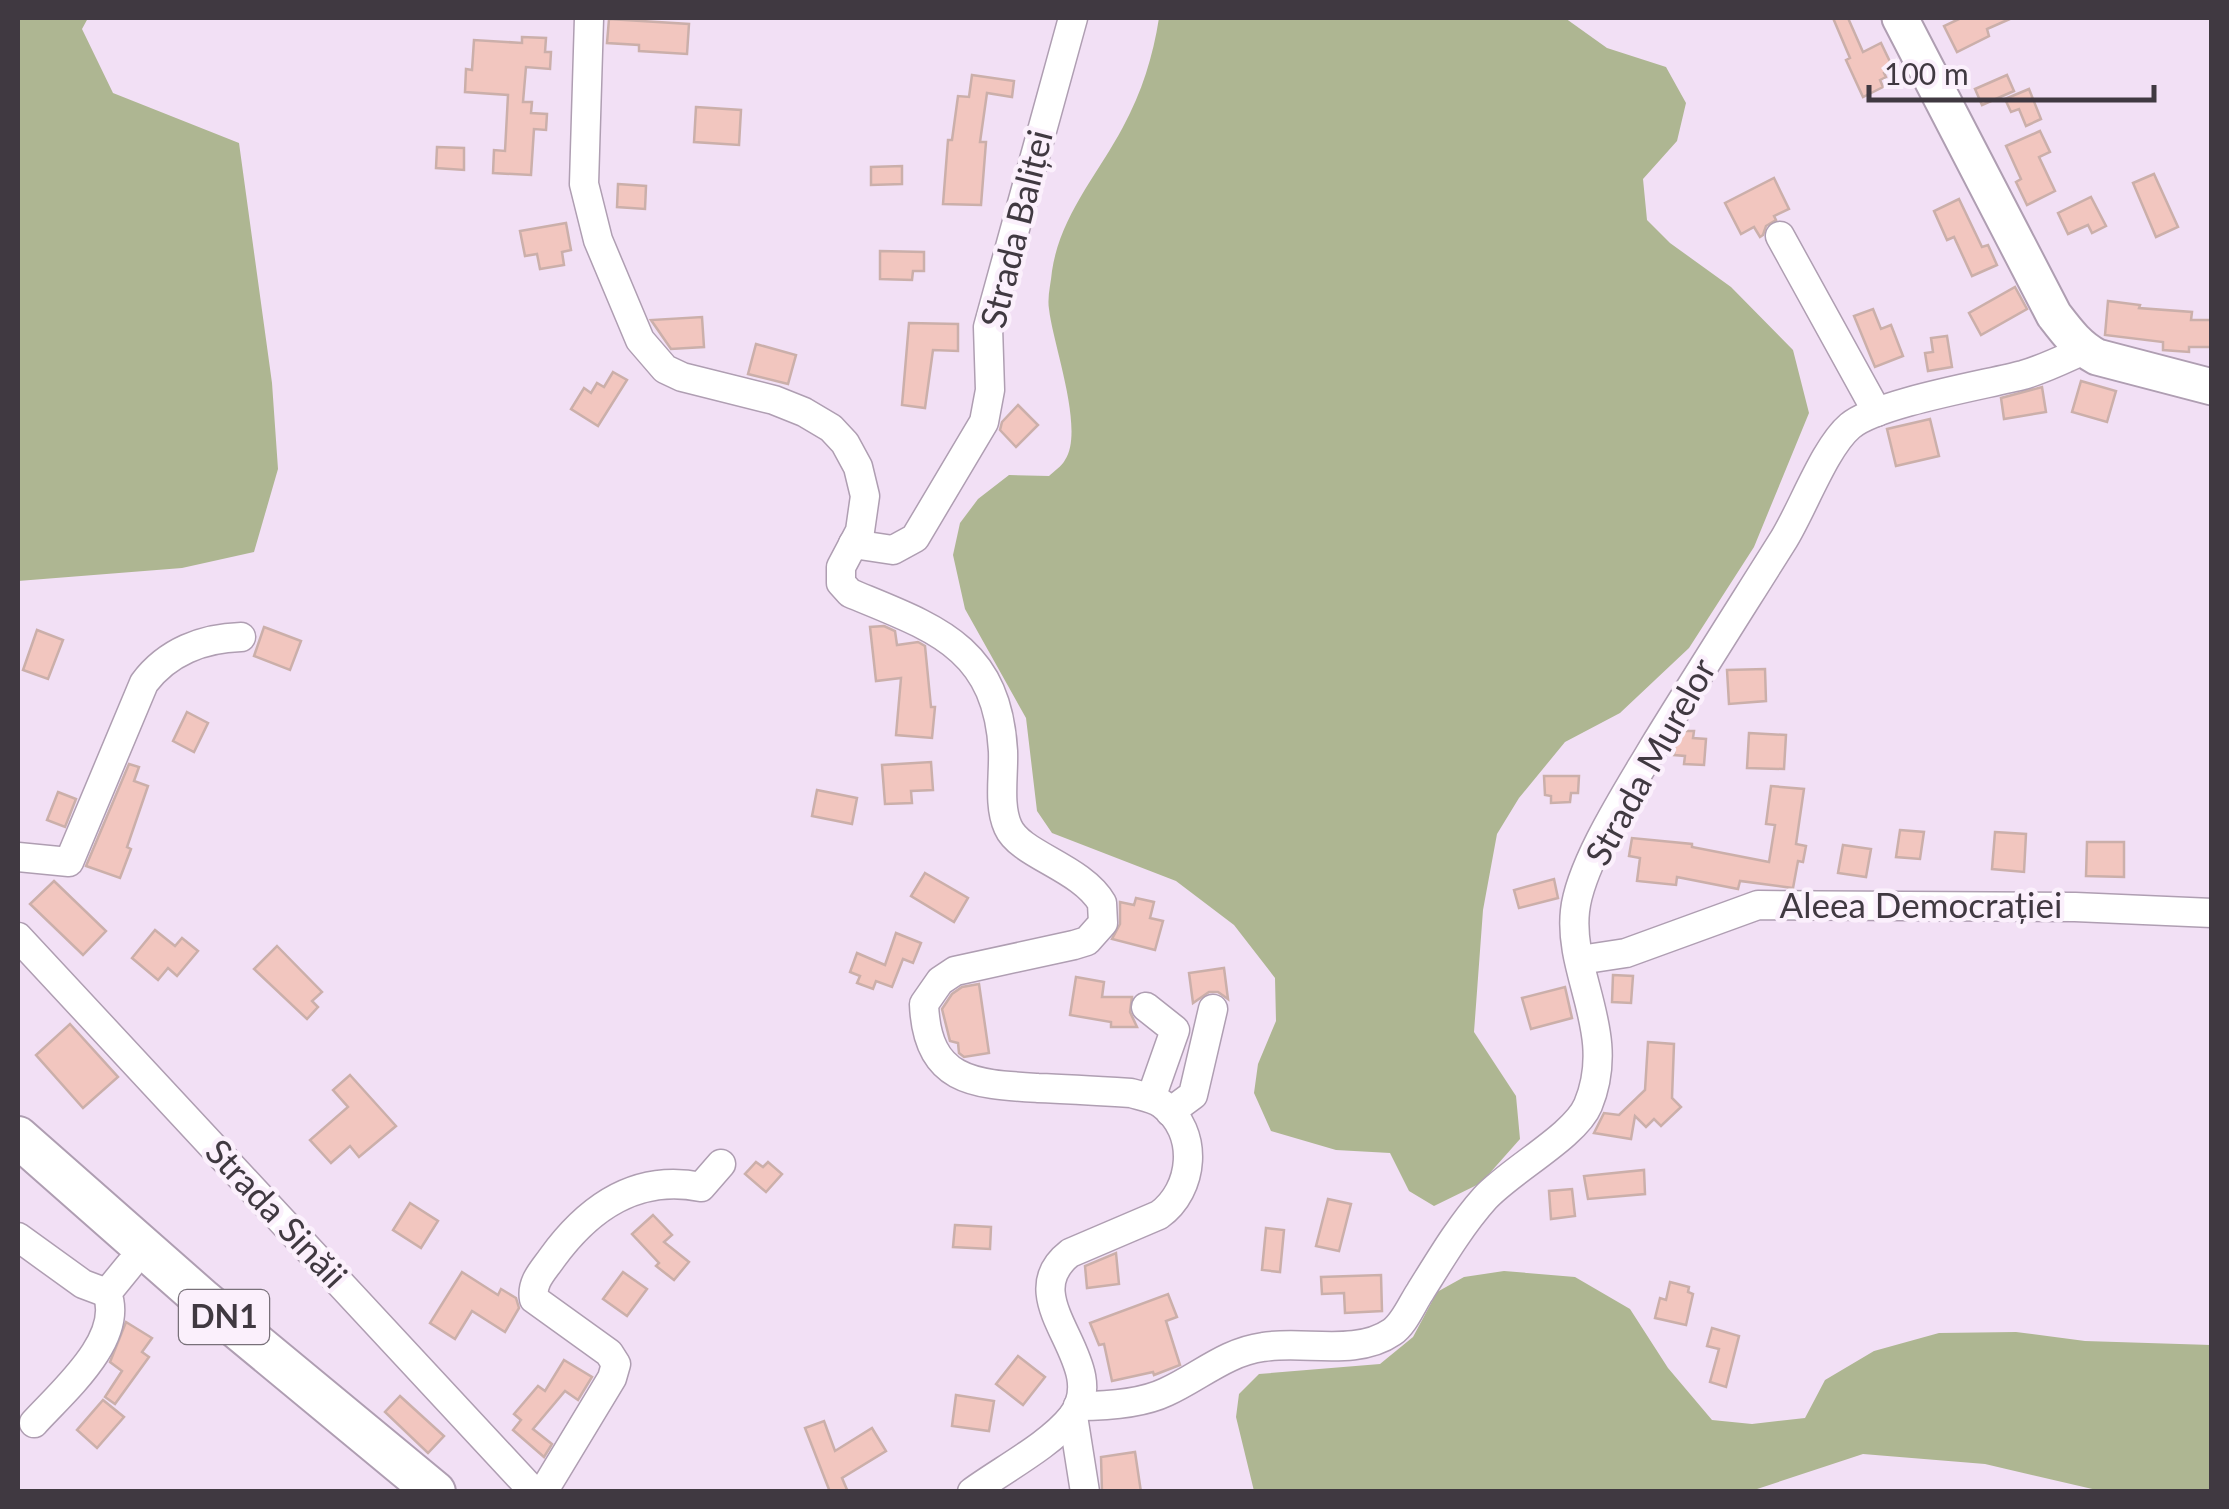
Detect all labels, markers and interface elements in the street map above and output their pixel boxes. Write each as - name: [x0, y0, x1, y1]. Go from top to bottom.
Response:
- scale bar: [1869, 40, 2154, 102]
- text: 100 m: [1884, 55, 1969, 91]
- street label: Strada Baliței: [970, 125, 1060, 332]
- street label: Strada Murelor: [1575, 650, 1723, 872]
- street label: Aleea Democrației: [1780, 883, 2062, 925]
- street label: Strada Sinăii: [198, 1130, 357, 1296]
- road number: DN1: [179, 1290, 269, 1344]

